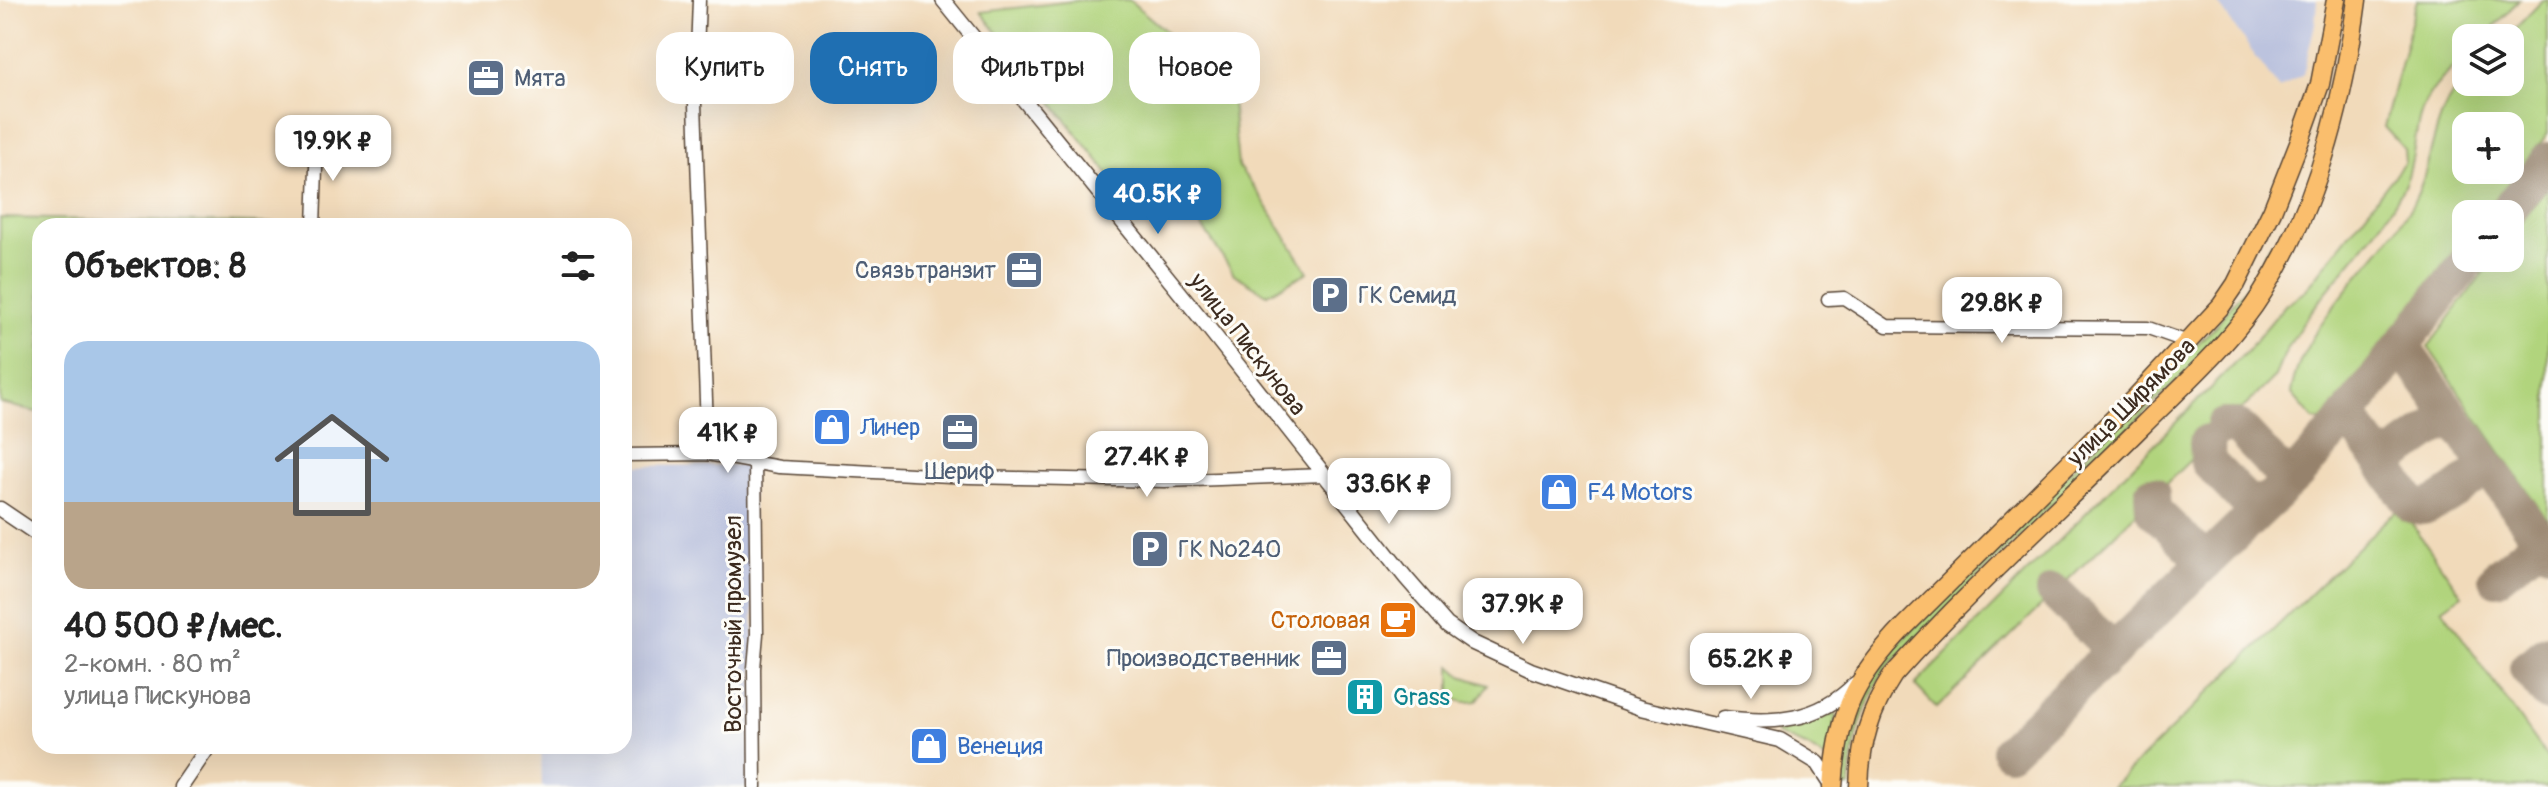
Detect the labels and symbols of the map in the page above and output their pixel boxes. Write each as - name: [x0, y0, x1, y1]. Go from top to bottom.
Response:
- office icon: Мята: [465, 57, 507, 99]
- place label: Мята: [514, 64, 566, 93]
- pin: 19.9K ₽: [259, 115, 407, 183]
- pin: 40.5K ₽: [1084, 168, 1232, 236]
- office icon: Связьтранзит: [1003, 249, 1045, 291]
- place label: Связьтранзит: [855, 256, 996, 285]
- street label: улица Пискунова: [1182, 267, 1312, 421]
- parking icon: ГК Семид: [1309, 274, 1351, 316]
- pin: 29.8K ₽: [1928, 277, 2076, 345]
- place label: ГК Семид: [1358, 281, 1457, 310]
- street label: улица Ширямова: [2060, 332, 2202, 473]
- shop icon: Линер: [811, 406, 853, 448]
- pin: 41K ₽: [672, 407, 784, 475]
- office icon: Шериф: [939, 411, 981, 453]
- place label: Линер: [859, 413, 920, 442]
- pin: 27.4K ₽: [1073, 431, 1221, 499]
- place label: Шериф: [925, 457, 995, 486]
- pin: 33.6K ₽: [1315, 458, 1463, 526]
- shop icon: F4 Motors: [1538, 471, 1580, 513]
- place label: F4 Motors: [1587, 478, 1693, 507]
- street label: Восточный промузел: [719, 515, 748, 733]
- parking icon: ГК №240: [1129, 528, 1171, 570]
- place label: ГК №240: [1178, 535, 1281, 564]
- pin: 37.9K ₽: [1449, 578, 1597, 646]
- cafe icon: Столовая: [1377, 599, 1419, 641]
- place label: Столовая: [1271, 606, 1370, 635]
- pin: 65.2K ₽: [1677, 633, 1825, 701]
- office icon: Производственник: [1308, 637, 1350, 679]
- place label: Производственник: [1107, 644, 1301, 673]
- building icon: Grass: [1344, 676, 1386, 718]
- place label: Grass: [1393, 683, 1450, 712]
- shop icon: Венеция: [908, 725, 950, 767]
- place label: Венеция: [957, 732, 1043, 761]

